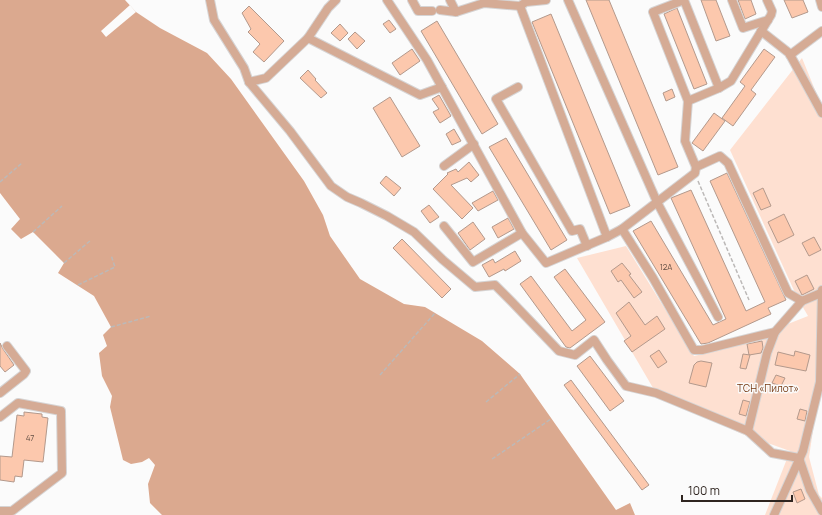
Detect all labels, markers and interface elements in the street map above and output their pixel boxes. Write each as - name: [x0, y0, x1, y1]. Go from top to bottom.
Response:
- house number: 12А: [660, 261, 672, 272]
- park label: ТСН «Пилот»: [737, 381, 799, 395]
- house number: 47: [26, 432, 34, 443]
- scale bar: [682, 477, 792, 503]
- text: 100 m: [688, 482, 720, 499]

